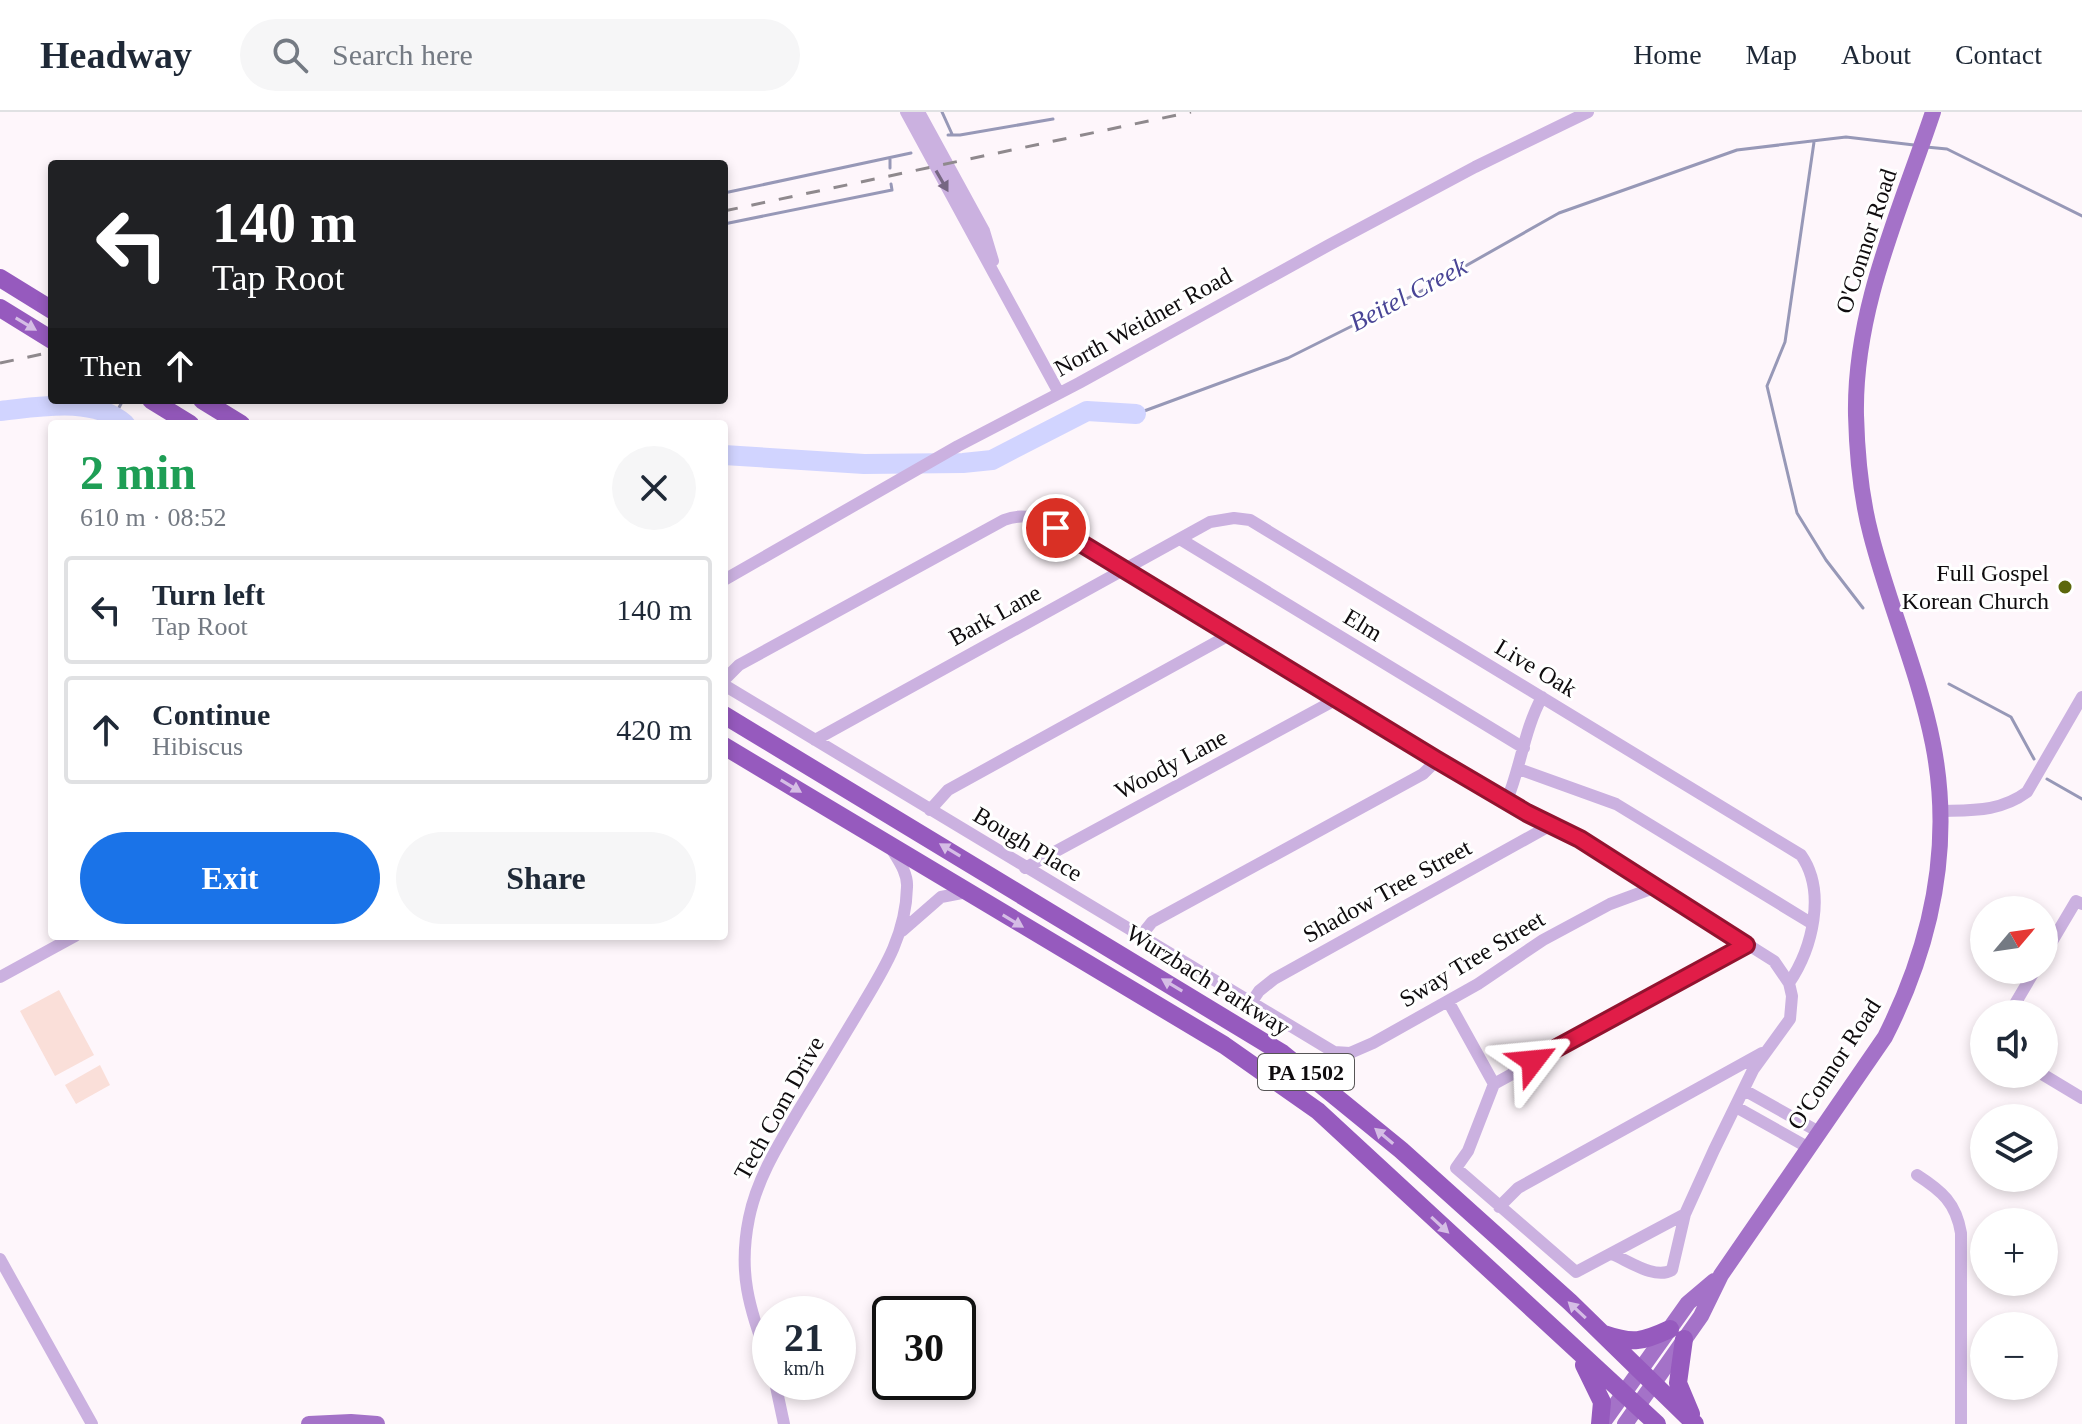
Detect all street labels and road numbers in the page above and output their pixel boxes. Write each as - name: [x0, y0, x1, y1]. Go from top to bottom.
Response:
- street label: O'Connor Road: [1830, 165, 1902, 317]
- street label: North Weidner Road: [1050, 262, 1236, 382]
- street label: Bark Lane: [945, 579, 1045, 651]
- street label: Elm: [1339, 604, 1387, 647]
- street label: Live Oak: [1491, 634, 1581, 702]
- street label: Woody Lane: [1111, 724, 1231, 804]
- street label: Bough Place: [969, 801, 1087, 887]
- street label: Shadow Tree Street: [1298, 834, 1476, 948]
- street label: Sway Tree Street: [1395, 905, 1549, 1012]
- street label: Wurzbach Parkway: [1122, 919, 1294, 1041]
- street label: O'Connor Road: [1782, 994, 1886, 1134]
- street label: Tech Com Drive: [729, 1032, 829, 1184]
- road number: PA 1502: [1258, 1054, 1354, 1090]

